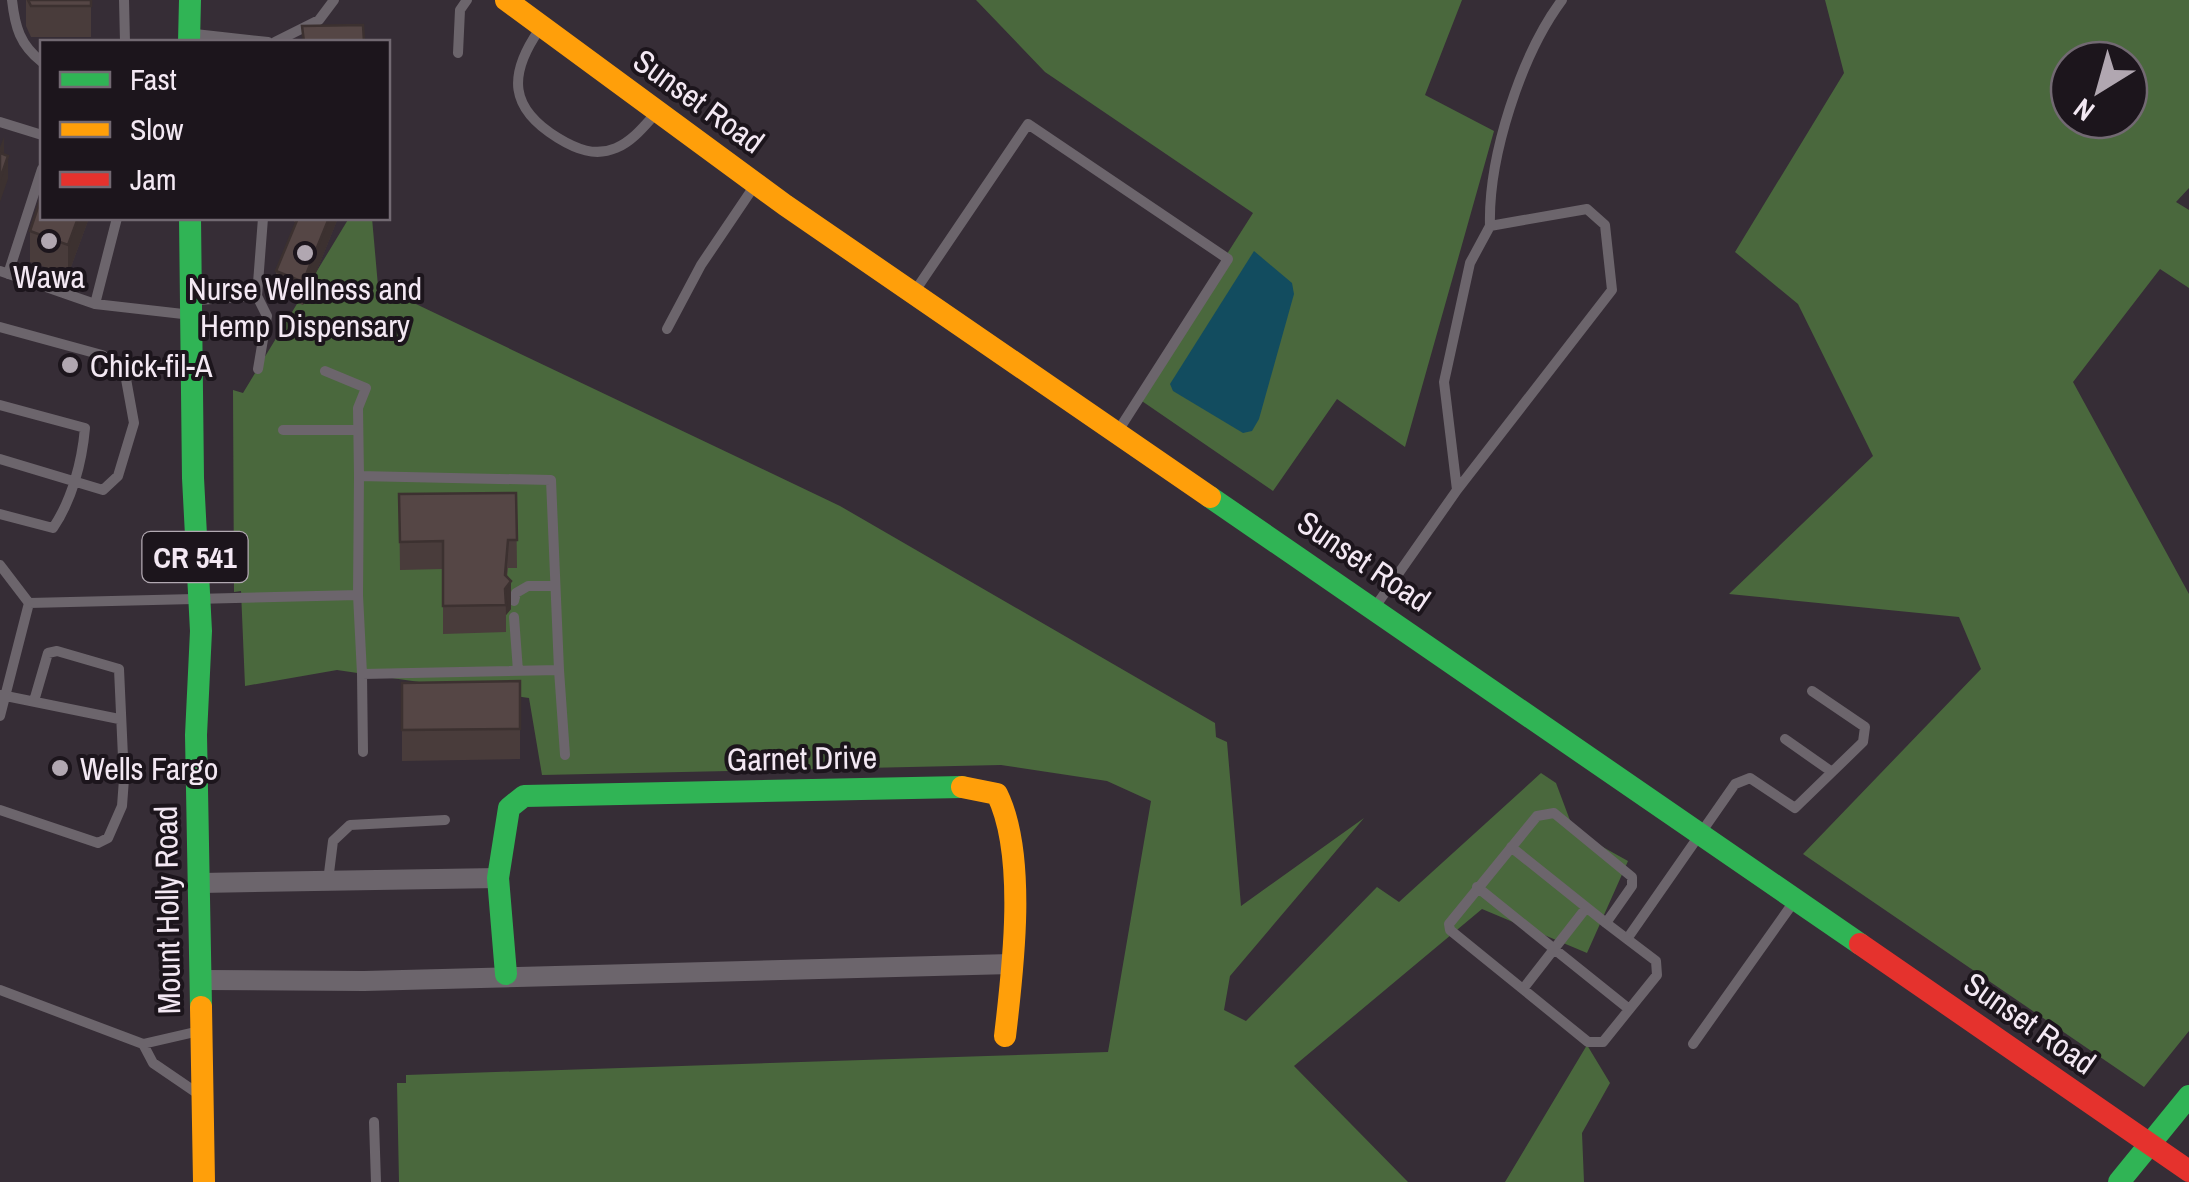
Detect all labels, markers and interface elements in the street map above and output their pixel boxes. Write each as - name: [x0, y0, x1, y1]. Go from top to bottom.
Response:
- street label: Sunset Road: [625, 39, 773, 163]
- legend: [40, 40, 390, 220]
- north arrow: [2049, 40, 2149, 140]
- text: Fast: [130, 59, 177, 99]
- text: N: [2066, 90, 2102, 130]
- text: Slow: [130, 109, 184, 149]
- text: Jam: [130, 159, 176, 199]
- marker: Wawa: [38, 230, 60, 252]
- marker: Nurse Wellness and Hemp Dispensary: [294, 242, 316, 264]
- place label: Wawa: [13, 255, 85, 298]
- place label: Nurse Wellness and Hemp Dispensary: [188, 267, 422, 347]
- place label: Chick-fil-A: [90, 344, 213, 387]
- marker: Chick-fil-A: [59, 354, 81, 376]
- street label: Sunset Road: [1289, 501, 1439, 621]
- road number: CR 541: [142, 532, 248, 582]
- street label: Garnet Drive: [727, 735, 877, 781]
- place label: Wells Fargo: [80, 747, 218, 790]
- marker: Wells Fargo: [49, 757, 71, 779]
- street label: Mount Holly Road: [144, 805, 190, 1015]
- street label: Sunset Road: [1956, 962, 2104, 1084]

